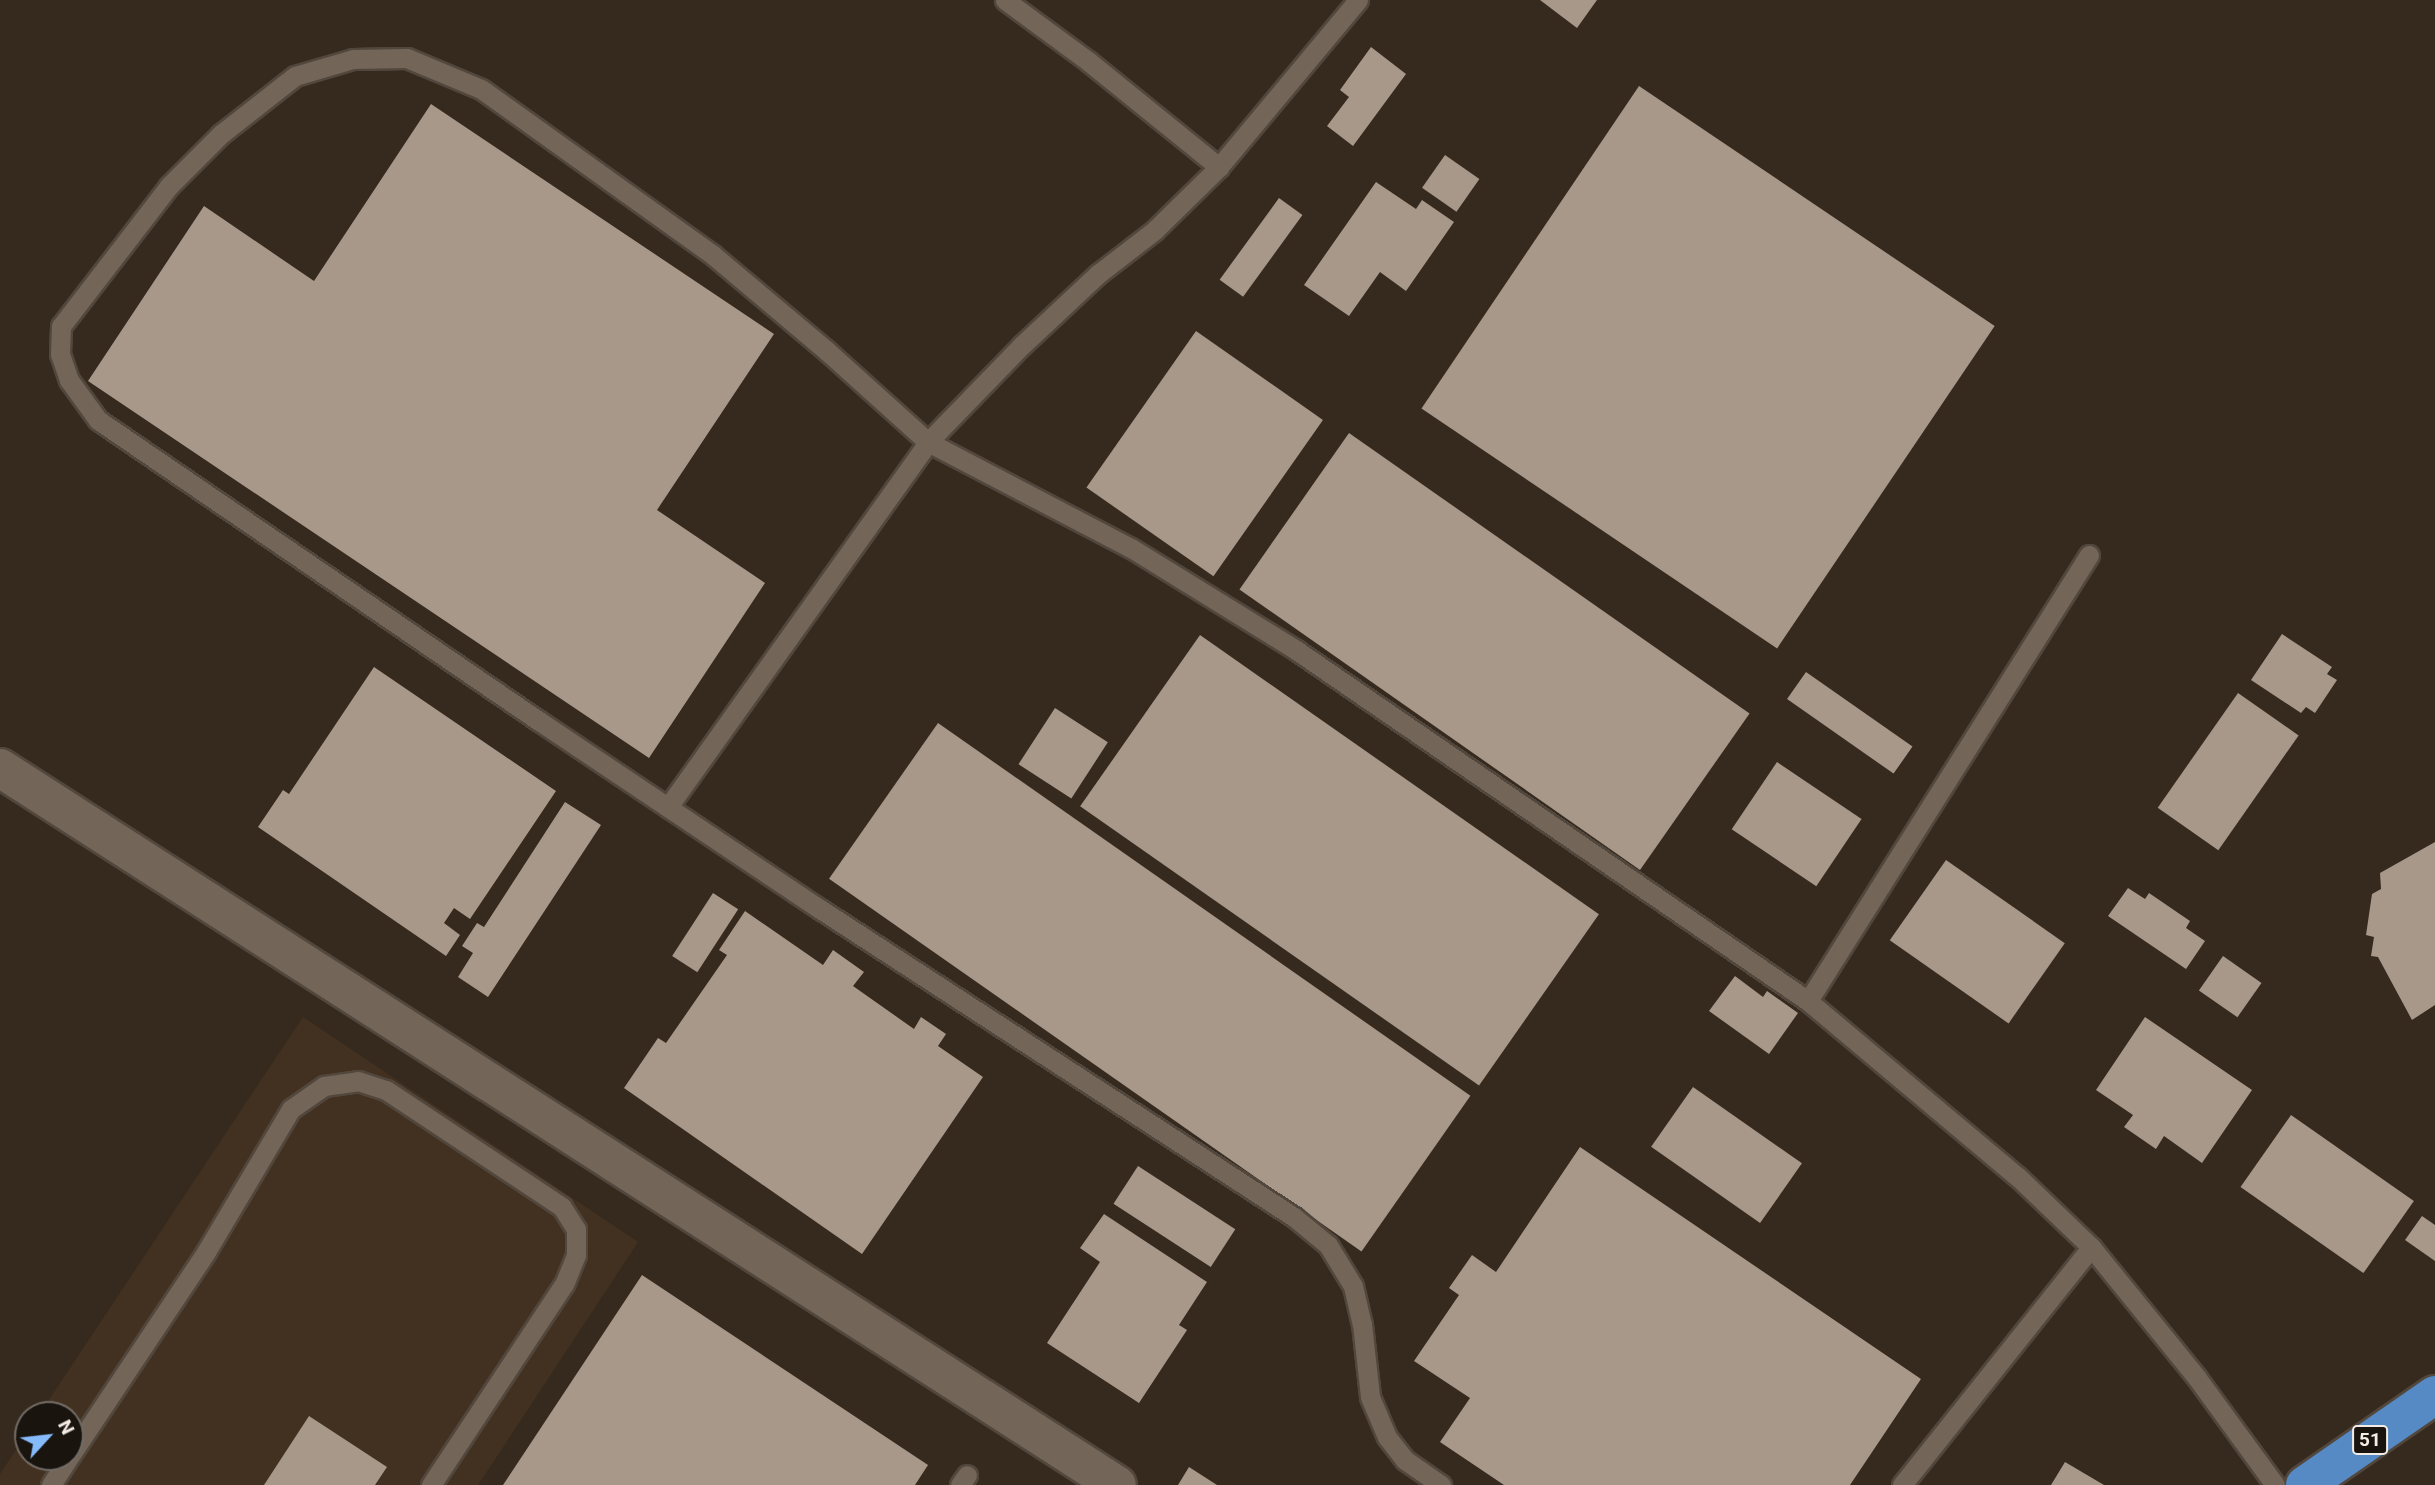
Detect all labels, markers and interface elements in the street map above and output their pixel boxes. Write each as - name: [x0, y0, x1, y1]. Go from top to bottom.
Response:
- north arrow: [14, 1401, 84, 1471]
- text: N: [53, 1416, 80, 1438]
- road number: 51: [2351, 1424, 2389, 1456]

